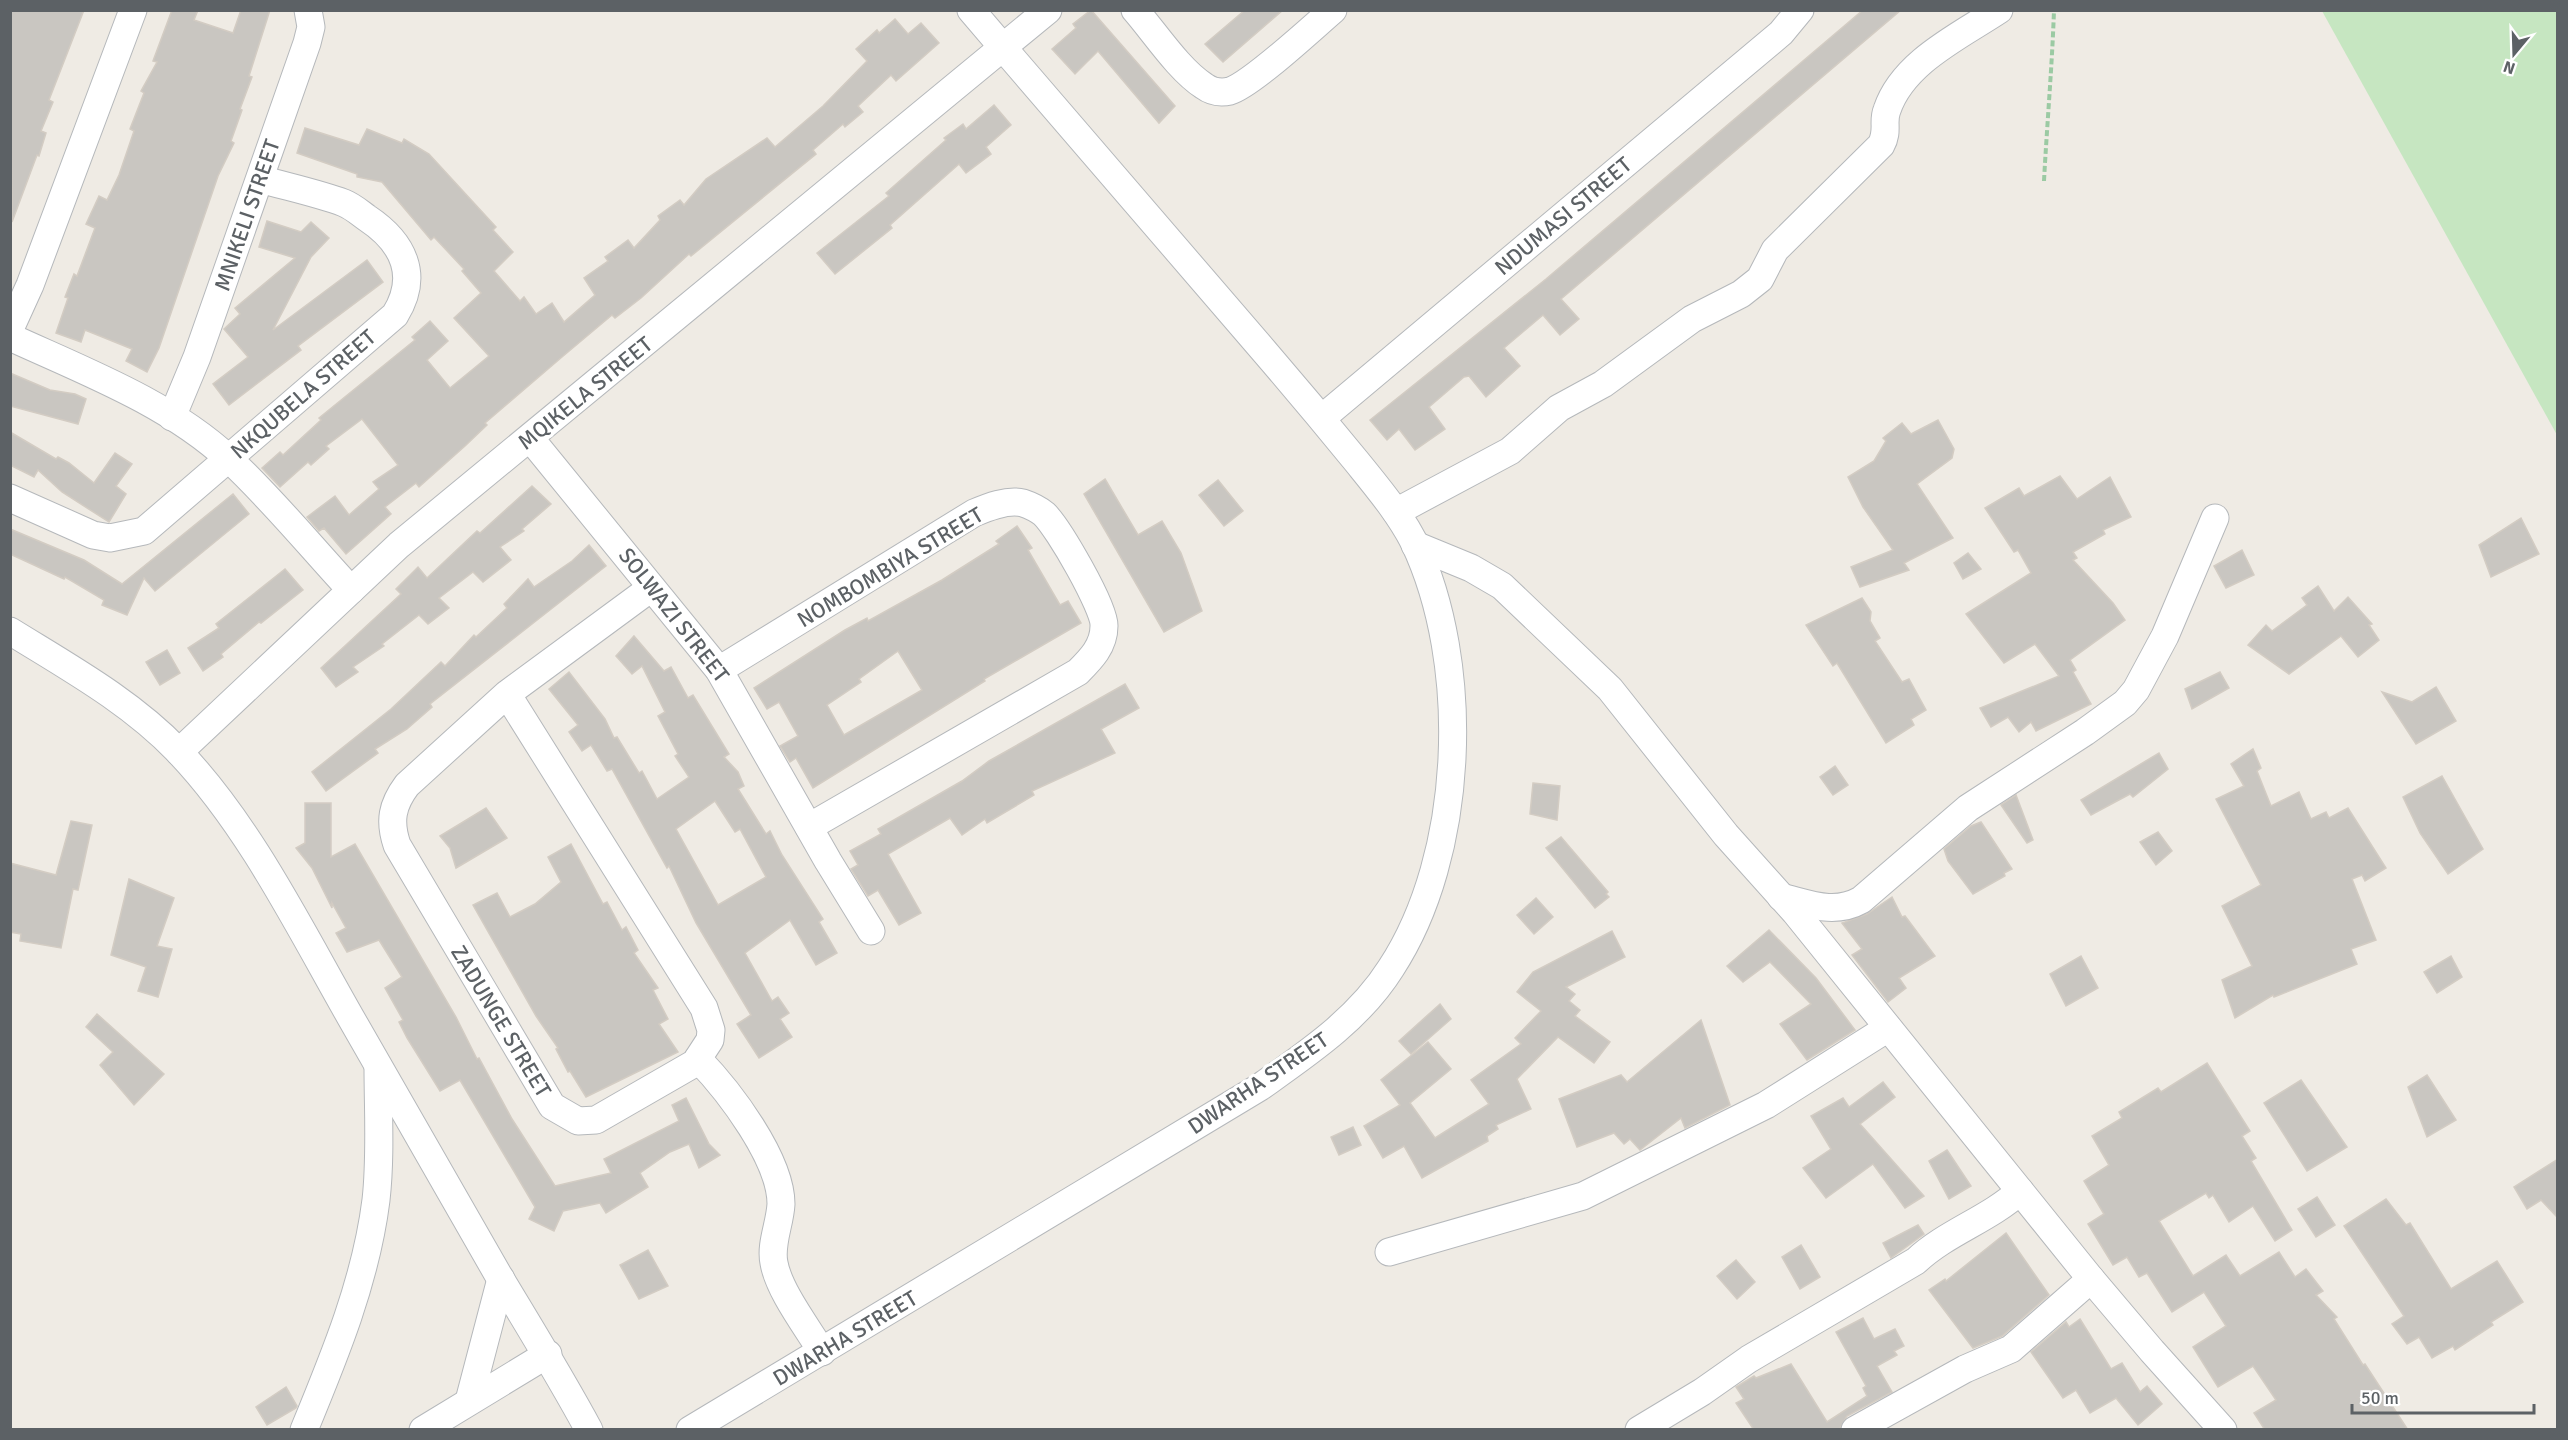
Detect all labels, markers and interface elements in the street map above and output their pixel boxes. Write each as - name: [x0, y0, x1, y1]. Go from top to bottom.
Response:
- north arrow: [2484, 24, 2544, 84]
- text: N: [2501, 56, 2518, 79]
- street label: MNIKELI STREET: [208, 135, 286, 294]
- street label: NDUMASI STREET: [1489, 151, 1637, 281]
- street label: NKQUBELA STREET: [225, 323, 381, 464]
- street label: MQIKELA STREET: [512, 330, 658, 455]
- street label: NOMBOMBIYA STREET: [792, 501, 988, 633]
- street label: SOLWAZI STREET: [613, 542, 735, 688]
- street label: ZADUNGE STREET: [445, 940, 557, 1102]
- street label: DWARHA STREET: [1183, 1026, 1333, 1140]
- street label: DWARHA STREET: [768, 1284, 922, 1392]
- scale bar: [2352, 1377, 2534, 1415]
- text: 50 m: [2361, 1387, 2399, 1409]

